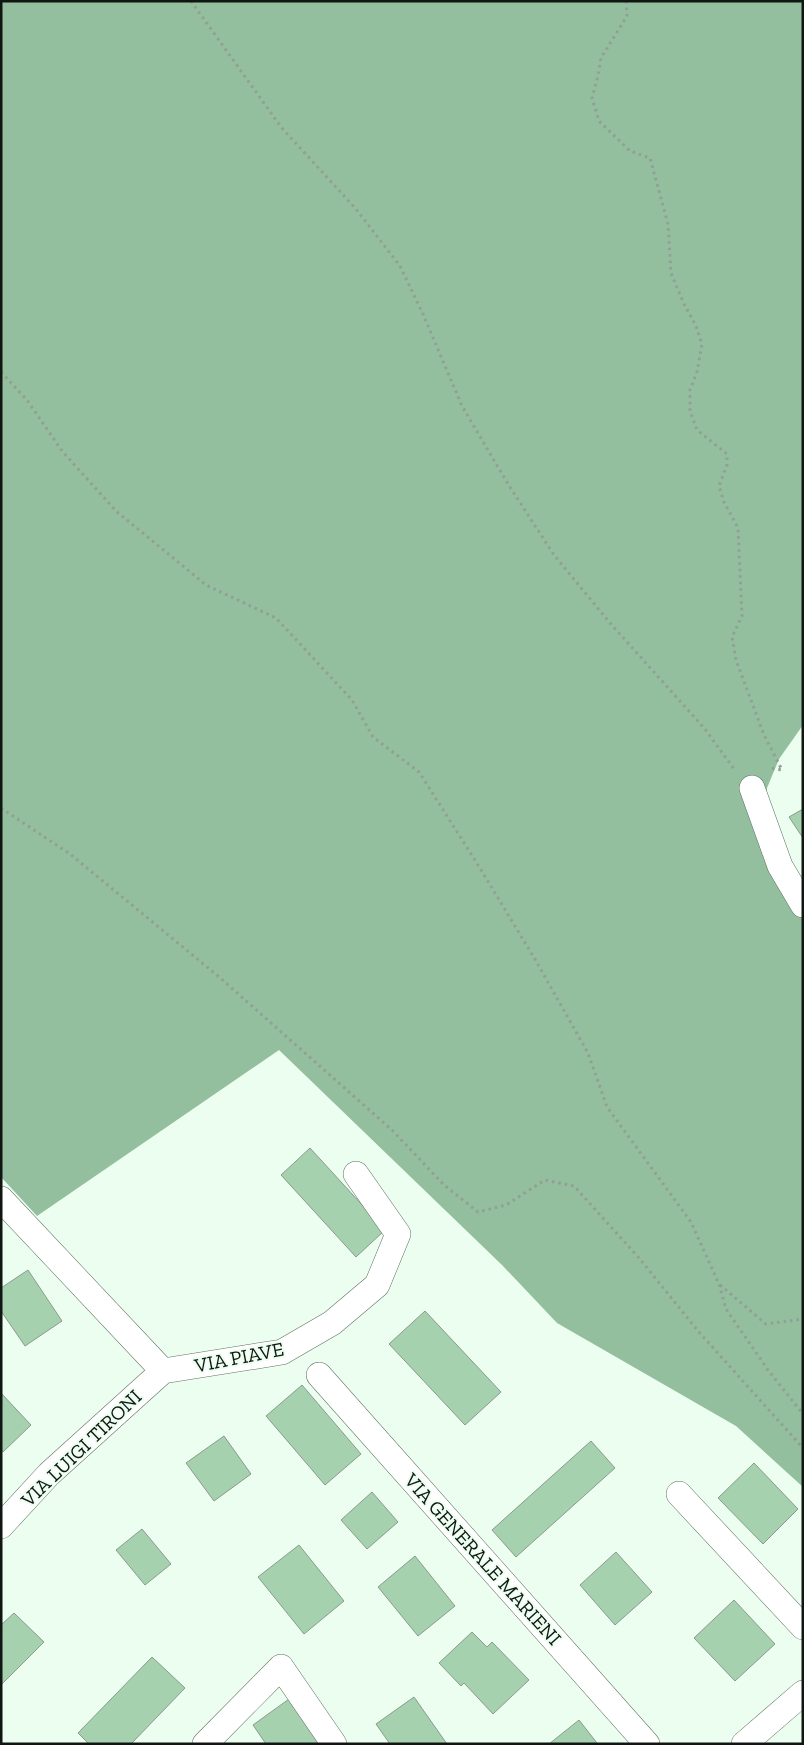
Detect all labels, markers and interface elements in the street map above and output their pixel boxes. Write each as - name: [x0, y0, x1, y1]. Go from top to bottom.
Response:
- street label: VIA PIAVE: [191, 1337, 286, 1378]
- street label: VIA LUIGI TIRONI: [15, 1384, 146, 1512]
- street label: VIA GENERALE MARIENI: [399, 1467, 567, 1650]

